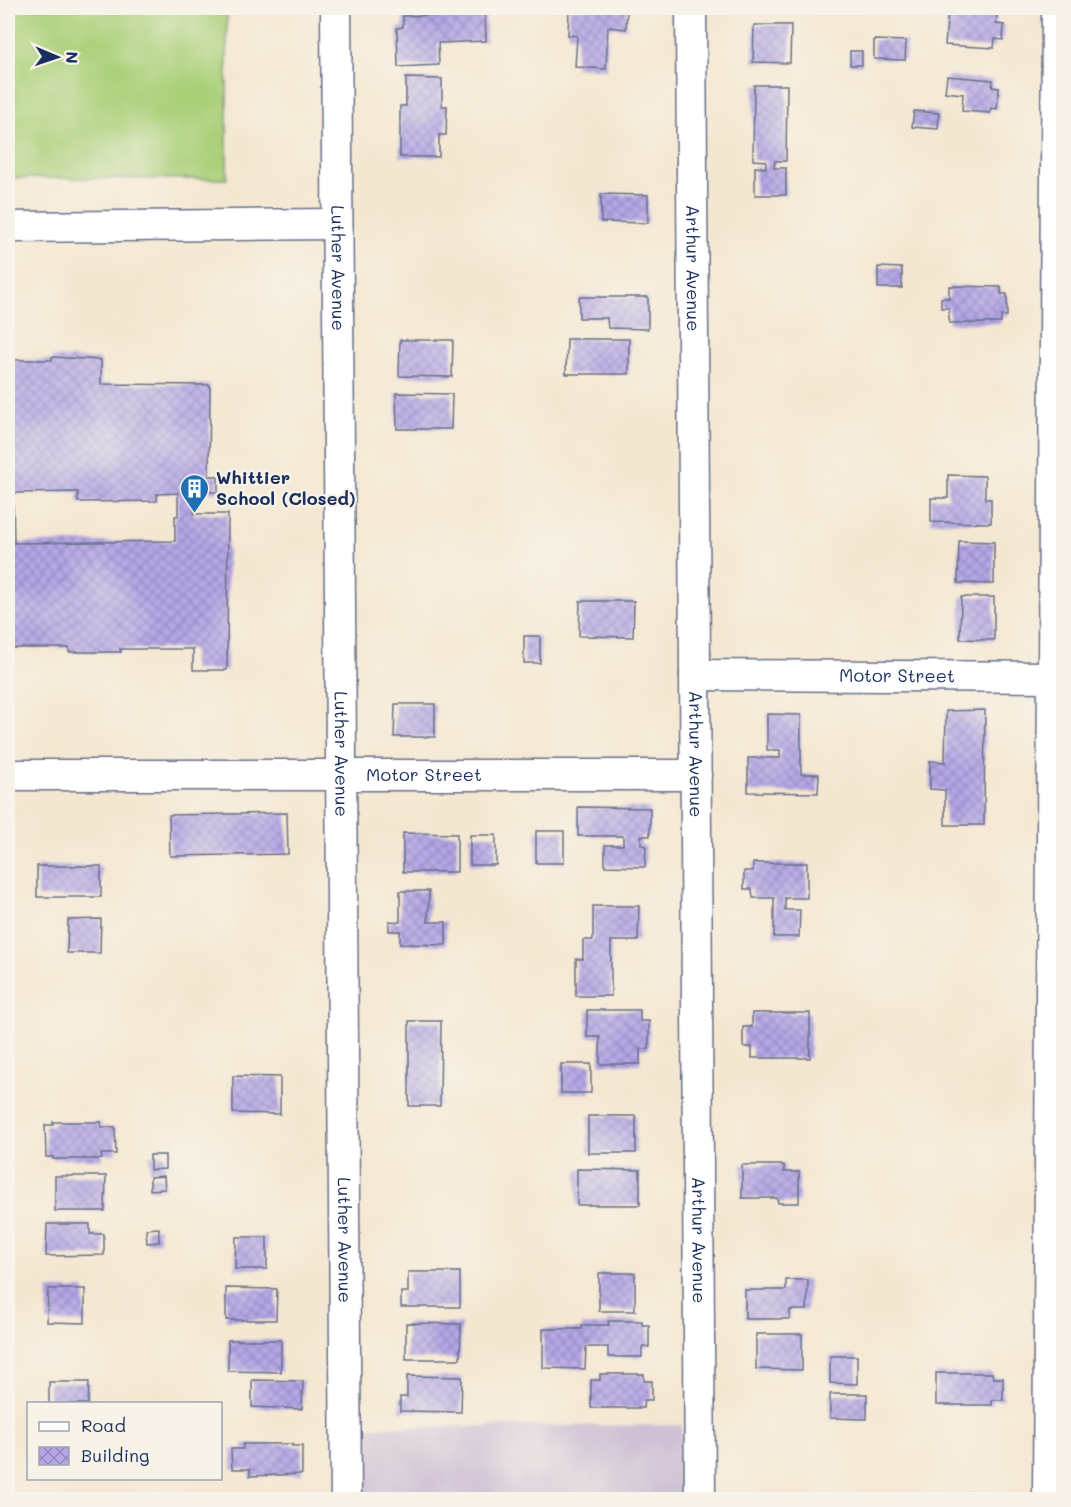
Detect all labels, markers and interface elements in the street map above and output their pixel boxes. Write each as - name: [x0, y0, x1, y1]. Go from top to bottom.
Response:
- north arrow: [27, 27, 87, 87]
- text: N: [62, 51, 83, 64]
- street label: Luther Avenue: [326, 205, 351, 331]
- street label: Arthur Avenue: [681, 205, 706, 331]
- place label: Whittier School (Closed): [216, 465, 356, 510]
- building icon: Whittier School (Closed): [179, 472, 211, 514]
- street label: Motor Street: [839, 663, 955, 687]
- street label: Luther Avenue: [330, 691, 354, 817]
- street label: Arthur Avenue: [684, 691, 709, 817]
- street label: Motor Street: [366, 762, 482, 786]
- street label: Luther Avenue: [333, 1177, 358, 1303]
- street label: Arthur Avenue: [687, 1177, 712, 1303]
- legend: [27, 1402, 222, 1480]
- text: Road: [81, 1413, 126, 1437]
- text: Building: [81, 1443, 149, 1467]

